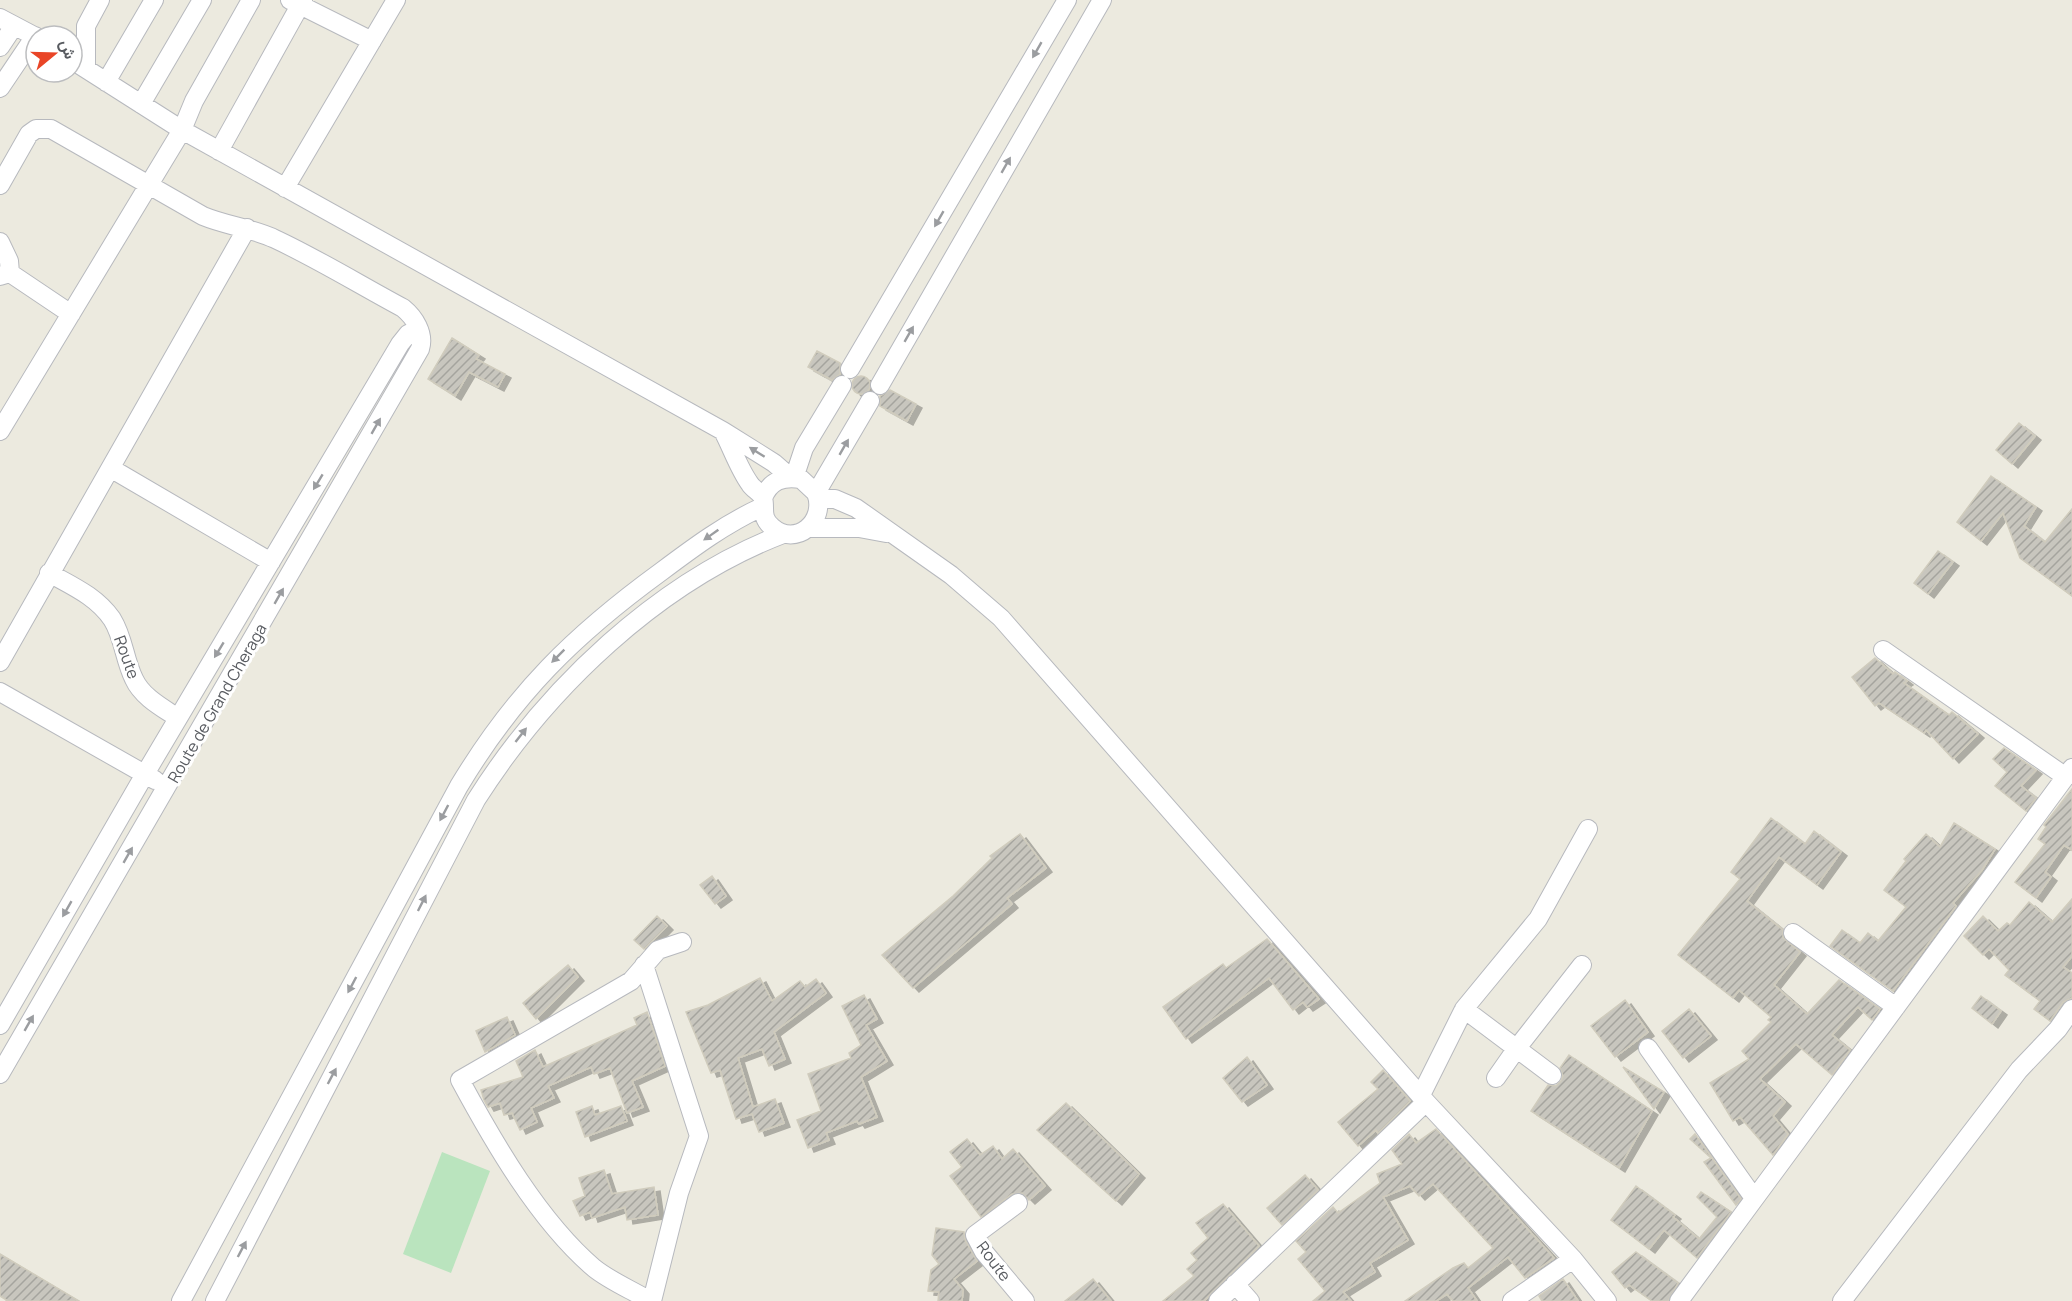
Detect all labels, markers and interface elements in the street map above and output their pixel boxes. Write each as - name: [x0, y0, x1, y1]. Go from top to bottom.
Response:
- north arrow: [24, 24, 84, 84]
- text: ش: [55, 36, 82, 62]
- one-way arrow: [1033, 42, 1043, 59]
- one-way arrow: [1001, 157, 1012, 173]
- one-way arrow: [933, 211, 944, 227]
- one-way arrow: [904, 325, 914, 342]
- one-way arrow: [371, 418, 381, 435]
- one-way arrow: [838, 439, 849, 455]
- one-way arrow: [749, 447, 766, 458]
- one-way arrow: [313, 474, 324, 490]
- one-way arrow: [703, 529, 719, 541]
- one-way arrow: [274, 588, 285, 604]
- street label: Route de Grand Cheraga: [162, 619, 272, 787]
- street label: Route: [109, 632, 145, 682]
- one-way arrow: [214, 642, 224, 659]
- one-way arrow: [551, 648, 565, 663]
- one-way arrow: [514, 728, 526, 743]
- one-way arrow: [439, 805, 449, 822]
- one-way arrow: [122, 847, 133, 863]
- one-way arrow: [418, 895, 427, 912]
- one-way arrow: [62, 901, 73, 917]
- one-way arrow: [347, 976, 357, 993]
- one-way arrow: [24, 1015, 35, 1031]
- one-way arrow: [328, 1068, 337, 1085]
- street label: Route: [972, 1237, 1016, 1285]
- one-way arrow: [237, 1240, 247, 1257]

